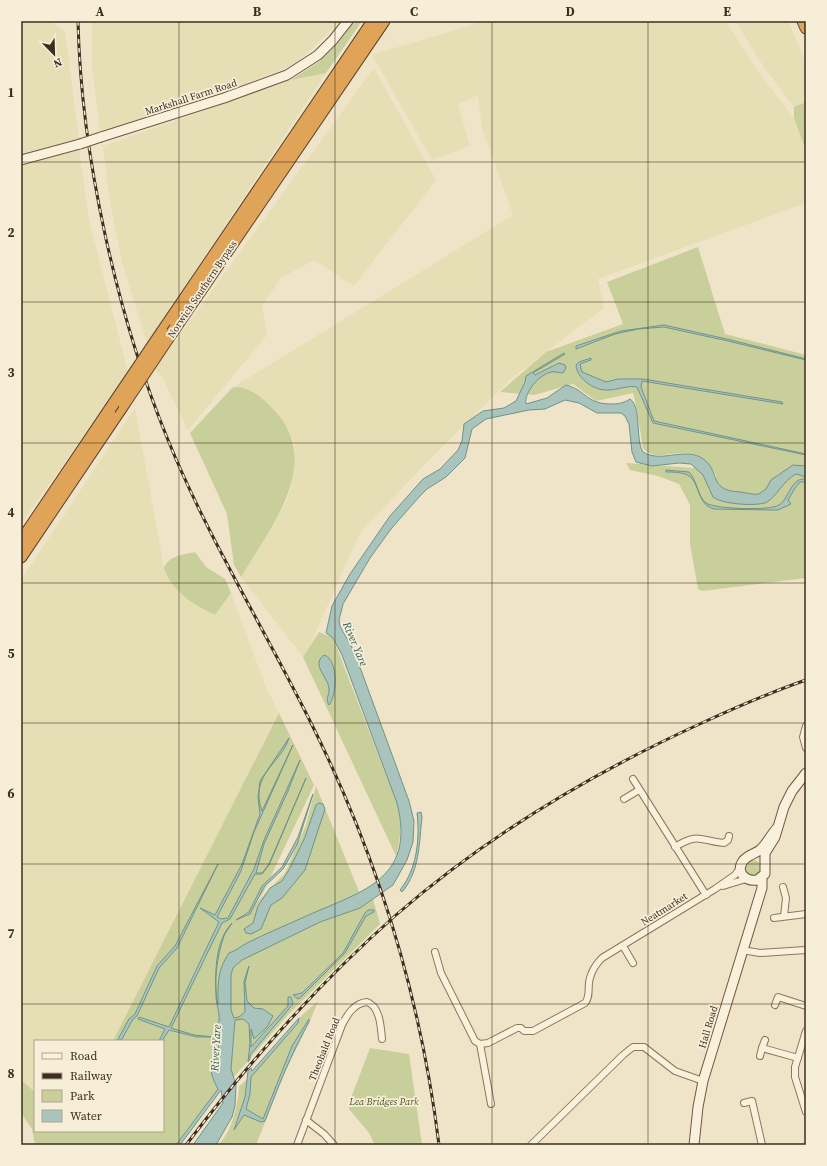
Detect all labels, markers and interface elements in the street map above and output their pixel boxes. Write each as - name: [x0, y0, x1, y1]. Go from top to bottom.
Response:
- text: A: [96, 3, 105, 20]
- text: B: [253, 3, 262, 20]
- text: C: [410, 3, 418, 20]
- text: D: [565, 3, 575, 20]
- text: E: [723, 3, 731, 20]
- north arrow: [34, 34, 74, 74]
- text: N: [51, 54, 64, 71]
- street label: Markshall Farm Road: [144, 76, 239, 118]
- text: 1: [7, 84, 15, 101]
- text: 2: [7, 224, 15, 241]
- street label: Norwich Southern Bypass: [164, 238, 240, 340]
- text: 3: [7, 364, 15, 381]
- text: 4: [7, 504, 15, 521]
- water label: River Yare: [339, 619, 371, 669]
- text: 5: [7, 645, 15, 662]
- text: 6: [7, 785, 15, 802]
- street label: Neatmarket: [638, 889, 690, 928]
- text: 7: [7, 925, 15, 942]
- street label: Hall Road: [695, 1004, 721, 1050]
- street label: Theobald Road: [305, 1015, 343, 1083]
- water label: River Yare: [207, 1024, 225, 1073]
- legend: [34, 1040, 164, 1132]
- text: Road: [70, 1048, 97, 1064]
- text: 8: [7, 1065, 15, 1082]
- text: Railway: [70, 1068, 113, 1084]
- text: Park: [70, 1088, 95, 1104]
- park label: Lea Bridges Park: [348, 1095, 419, 1108]
- text: Water: [70, 1108, 102, 1124]

